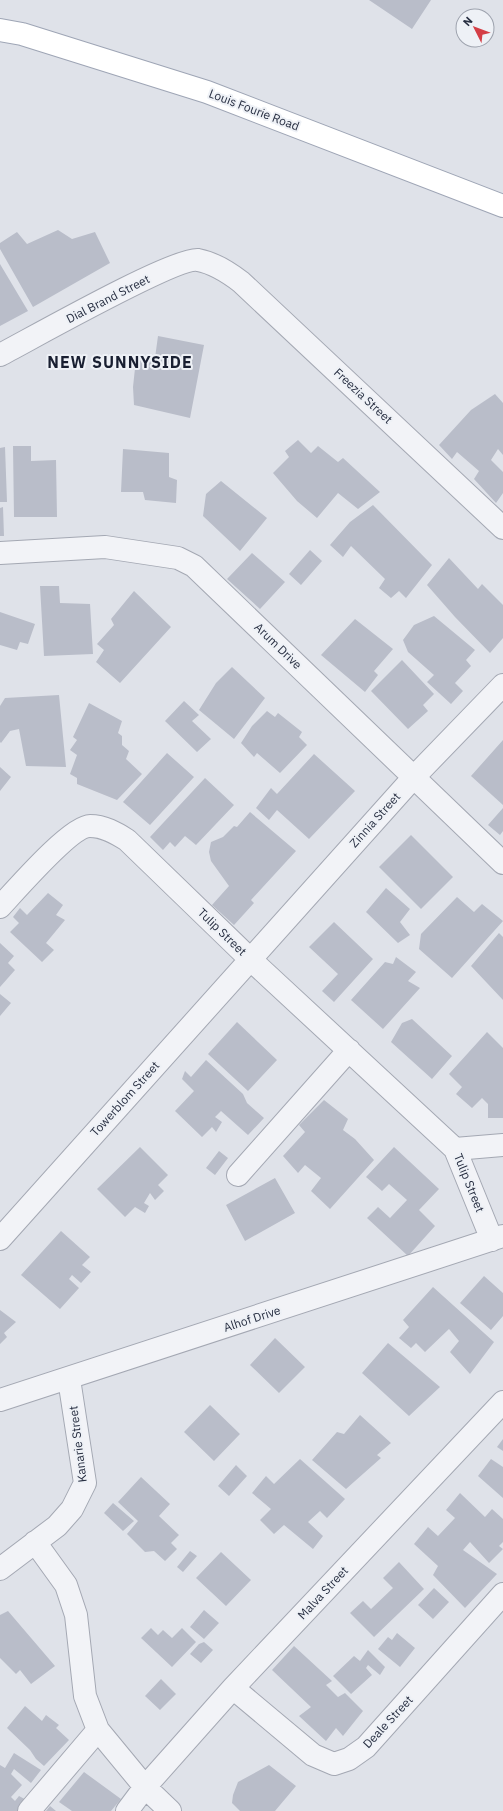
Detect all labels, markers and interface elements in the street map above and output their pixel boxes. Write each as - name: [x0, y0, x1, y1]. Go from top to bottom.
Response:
- north arrow: [455, 8, 495, 48]
- text: N: [460, 14, 475, 29]
- street label: Louis Fourie Road: [207, 85, 301, 134]
- street label: Dial Brand Street: [64, 271, 152, 326]
- district label: NEW SUNNYSIDE: [47, 352, 193, 372]
- street label: Freezia Street: [331, 365, 396, 427]
- street label: Arum Drive: [252, 619, 305, 672]
- street label: Zinnia Street: [346, 789, 403, 850]
- street label: Tulip Street: [195, 905, 250, 959]
- street label: Towerblom Street: [87, 1058, 162, 1139]
- street label: Tulip Street: [451, 1151, 488, 1214]
- street label: Alhof Drive: [221, 1302, 283, 1335]
- street label: Kanarie Street: [65, 1405, 90, 1483]
- street label: Malva Street: [294, 1563, 351, 1622]
- street label: Deale Street: [359, 1692, 416, 1751]

